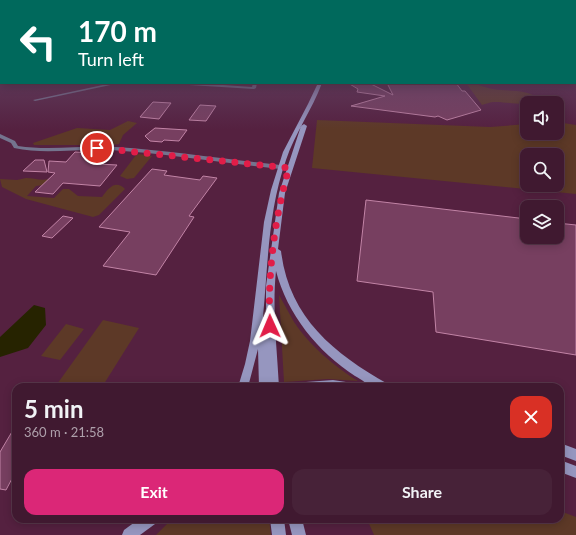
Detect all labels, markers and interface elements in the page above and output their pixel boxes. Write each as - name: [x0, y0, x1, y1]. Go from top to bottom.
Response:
- text: 170 m: [78, 14, 157, 48]
- icon: left: [12, 16, 64, 68]
- text: Turn left: [78, 48, 144, 70]
- map controls: [520, 96, 564, 244]
- button: sound: [520, 96, 564, 140]
- pin: [80, 131, 114, 165]
- icon: arrive: [86, 137, 108, 159]
- button: search: [520, 148, 564, 192]
- button: layers: [520, 200, 564, 244]
- position arrow: [249, 305, 291, 347]
- text: 5 min: [24, 394, 84, 423]
- button: close: [510, 396, 552, 438]
- text: 360 m · 21:58: [24, 424, 104, 440]
- button: Exit: [24, 469, 284, 515]
- button: Share: [292, 469, 552, 515]

